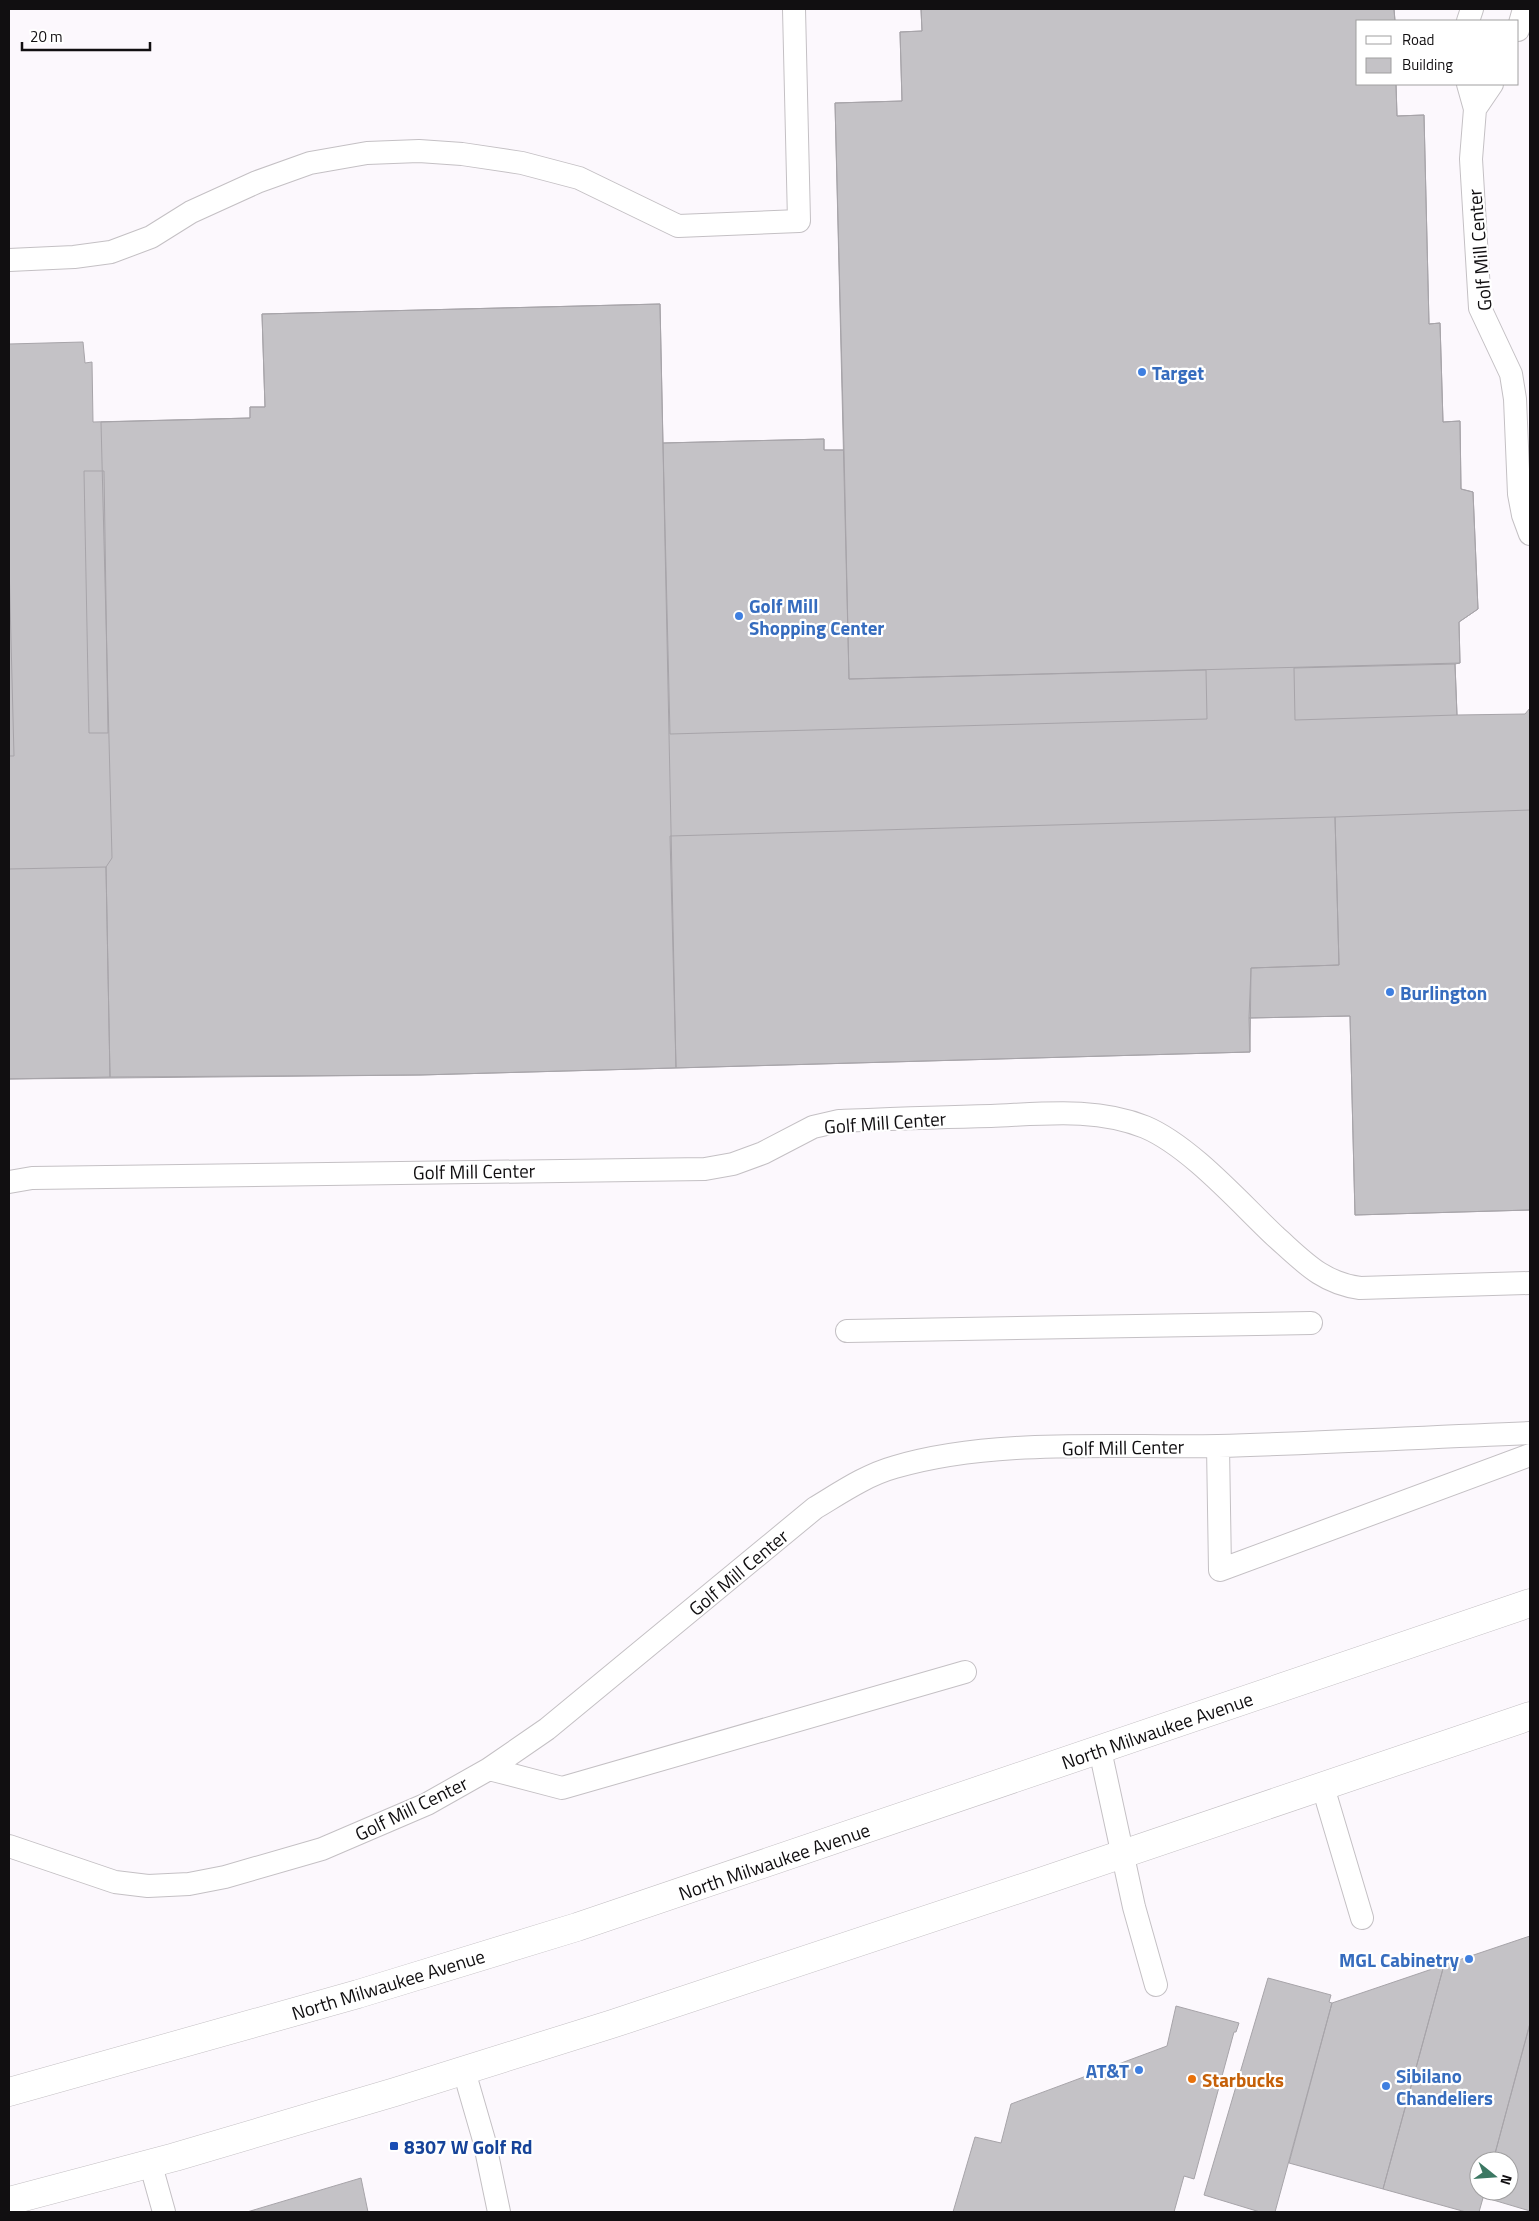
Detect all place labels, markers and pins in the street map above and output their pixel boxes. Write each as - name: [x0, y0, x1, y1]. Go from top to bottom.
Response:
- place label: Target: [1152, 358, 1204, 387]
- marker: Target: [1136, 366, 1148, 378]
- place label: Golf Mill Shopping Center: [749, 591, 884, 642]
- marker: Golf Mill Shopping Center: [733, 610, 745, 622]
- place label: Burlington: [1400, 978, 1487, 1007]
- marker: Burlington: [1384, 986, 1396, 998]
- place label: MGL Cabinetry: [1339, 1945, 1459, 1974]
- marker: MGL Cabinetry: [1463, 1953, 1475, 1965]
- place label: AT&T: [1086, 2056, 1129, 2085]
- place label: Sibilano Chandeliers: [1396, 2061, 1493, 2112]
- marker: AT&T: [1133, 2064, 1145, 2076]
- place label: Starbucks: [1202, 2065, 1284, 2094]
- marker: Starbucks: [1186, 2073, 1198, 2085]
- marker: Sibilano Chandeliers: [1380, 2080, 1392, 2092]
- place label: 8307 W Golf Rd: [404, 2132, 532, 2161]
- marker: 8307 W Golf Rd: [388, 2140, 400, 2152]

